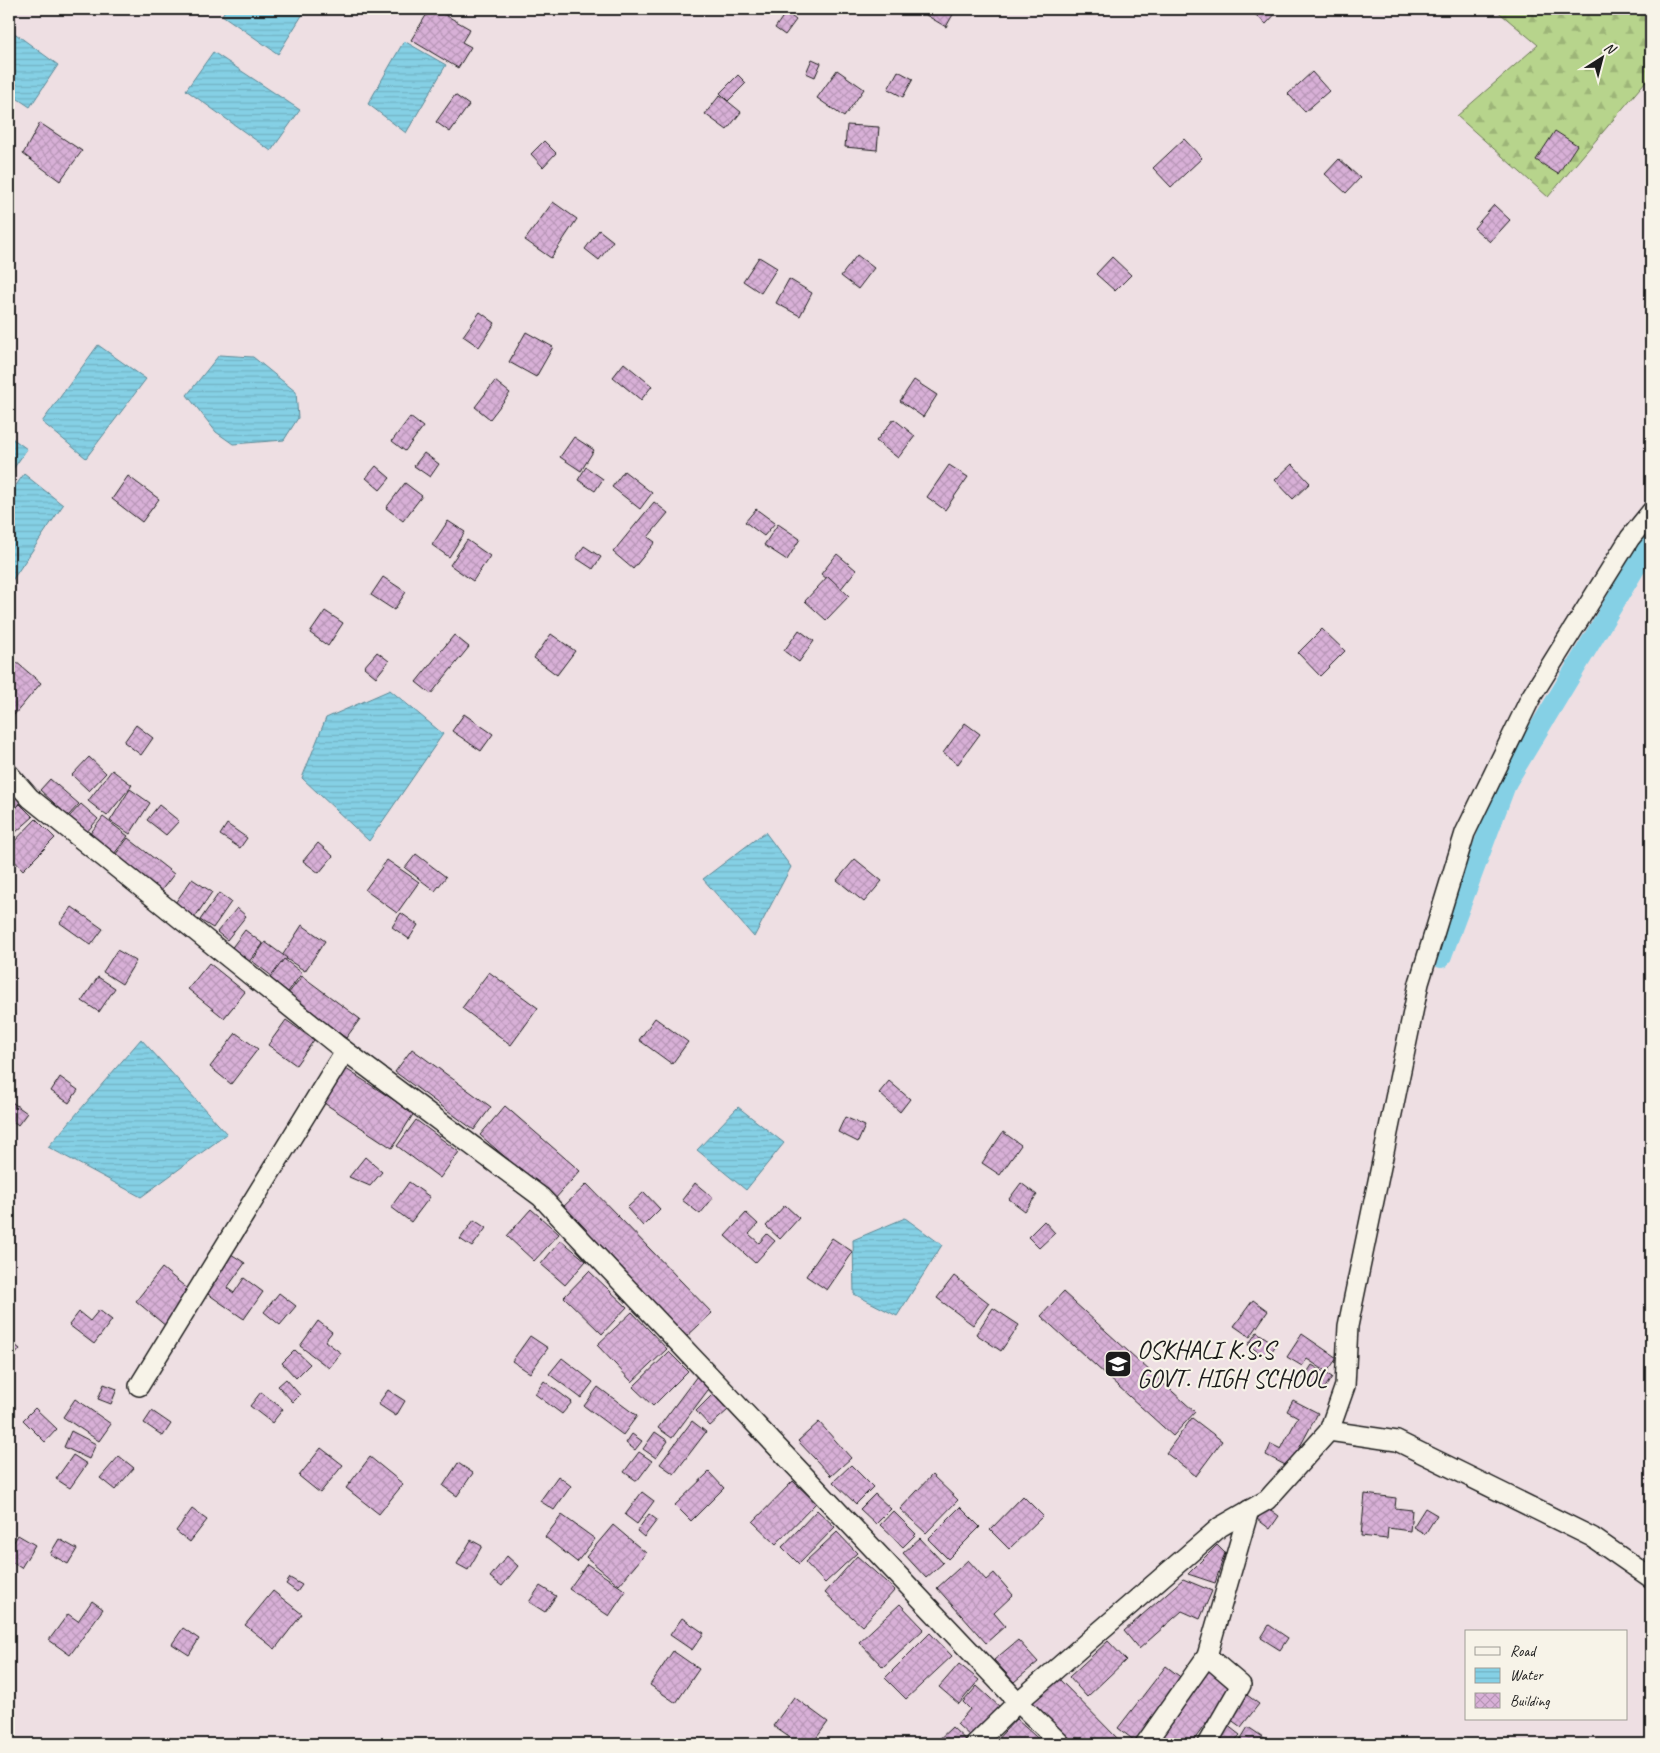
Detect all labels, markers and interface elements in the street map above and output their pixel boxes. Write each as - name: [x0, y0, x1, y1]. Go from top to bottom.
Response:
- north arrow: [1578, 32, 1628, 82]
- text: N: [1601, 38, 1620, 59]
- place label: OSKHALI K.S.S GOVT. HIGH SCHOOL: [1137, 1334, 1328, 1395]
- school or university icon: OSKHALI K.S.S GOVT. HIGH SCHOOL: [1103, 1349, 1133, 1379]
- legend: [1465, 1630, 1628, 1720]
- text: Road: [1510, 1642, 1537, 1661]
- text: Water: [1510, 1666, 1544, 1685]
- text: Building: [1510, 1692, 1550, 1711]

